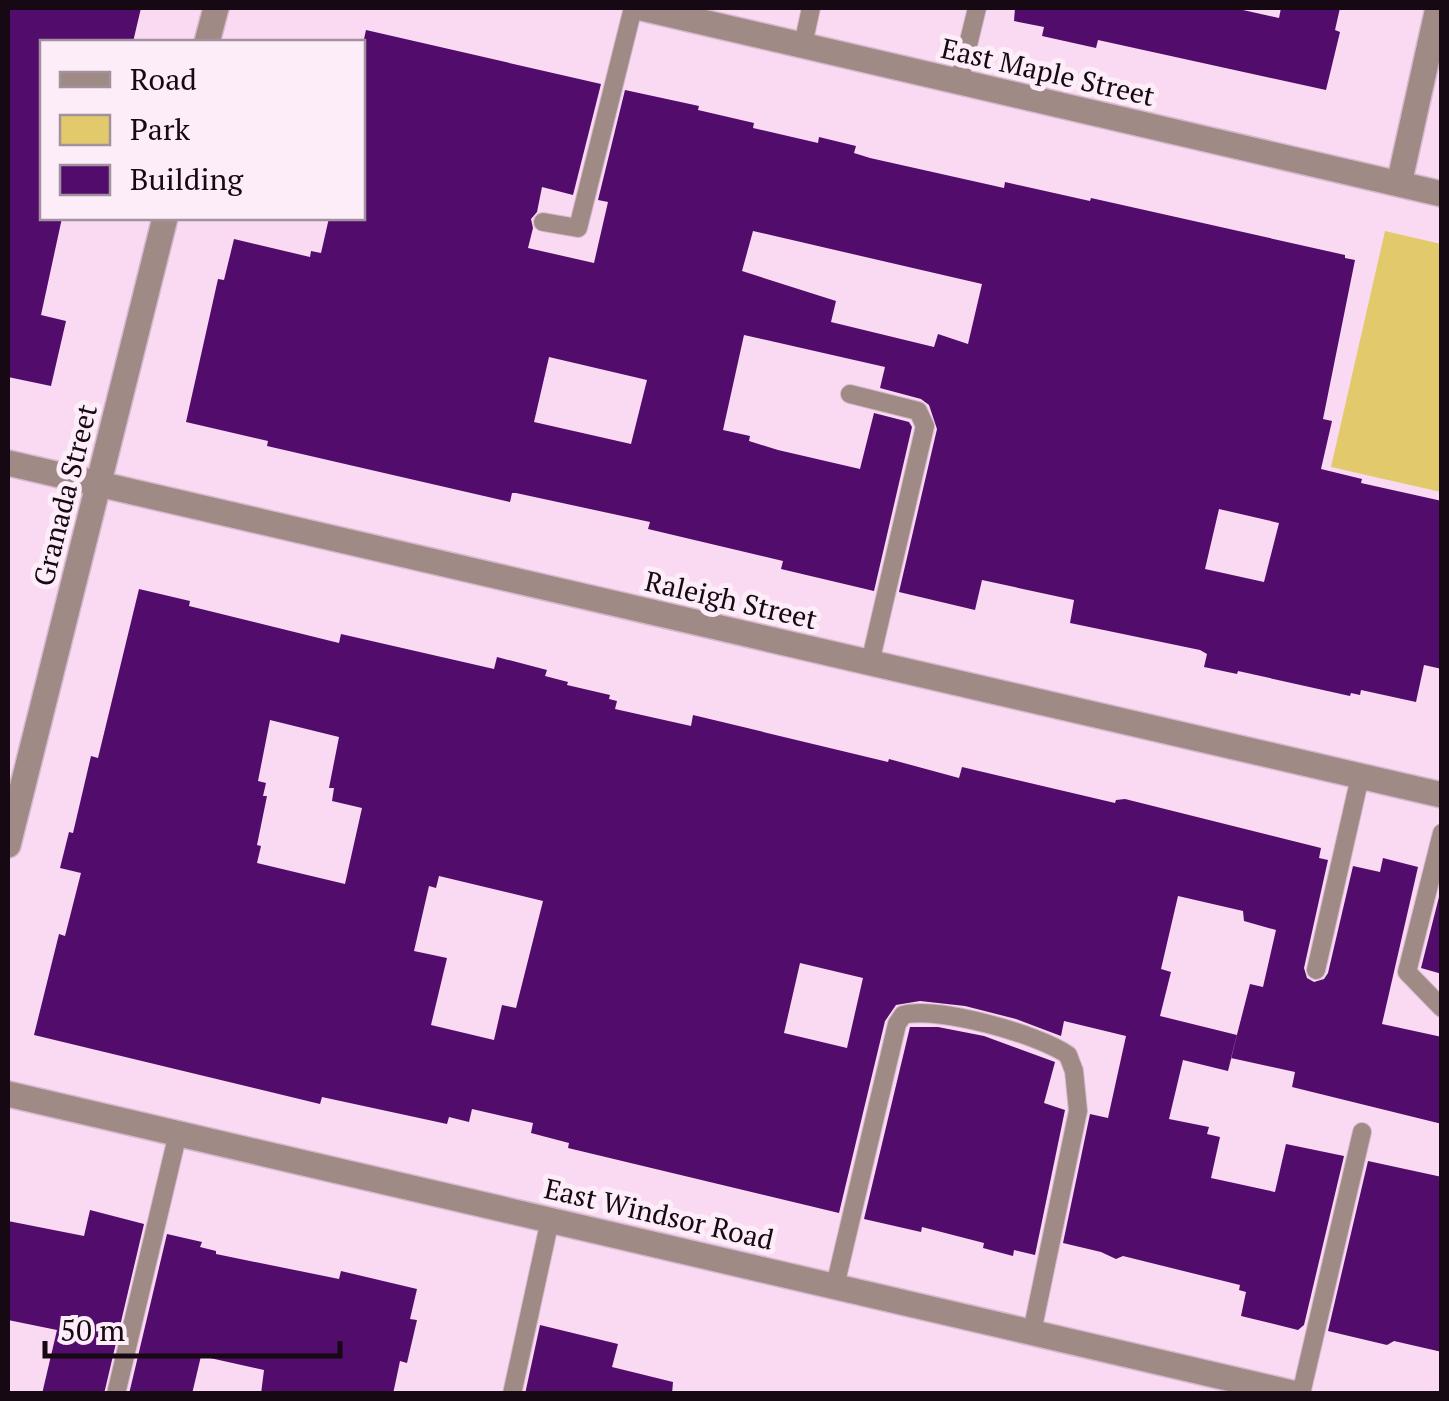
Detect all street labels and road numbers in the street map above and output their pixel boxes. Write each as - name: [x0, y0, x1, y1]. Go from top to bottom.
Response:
- street label: East Maple Street: [938, 29, 1159, 114]
- street label: Granada Street: [24, 400, 105, 590]
- street label: Raleigh Street: [641, 562, 821, 637]
- street label: East Windsor Road: [541, 1169, 777, 1258]

